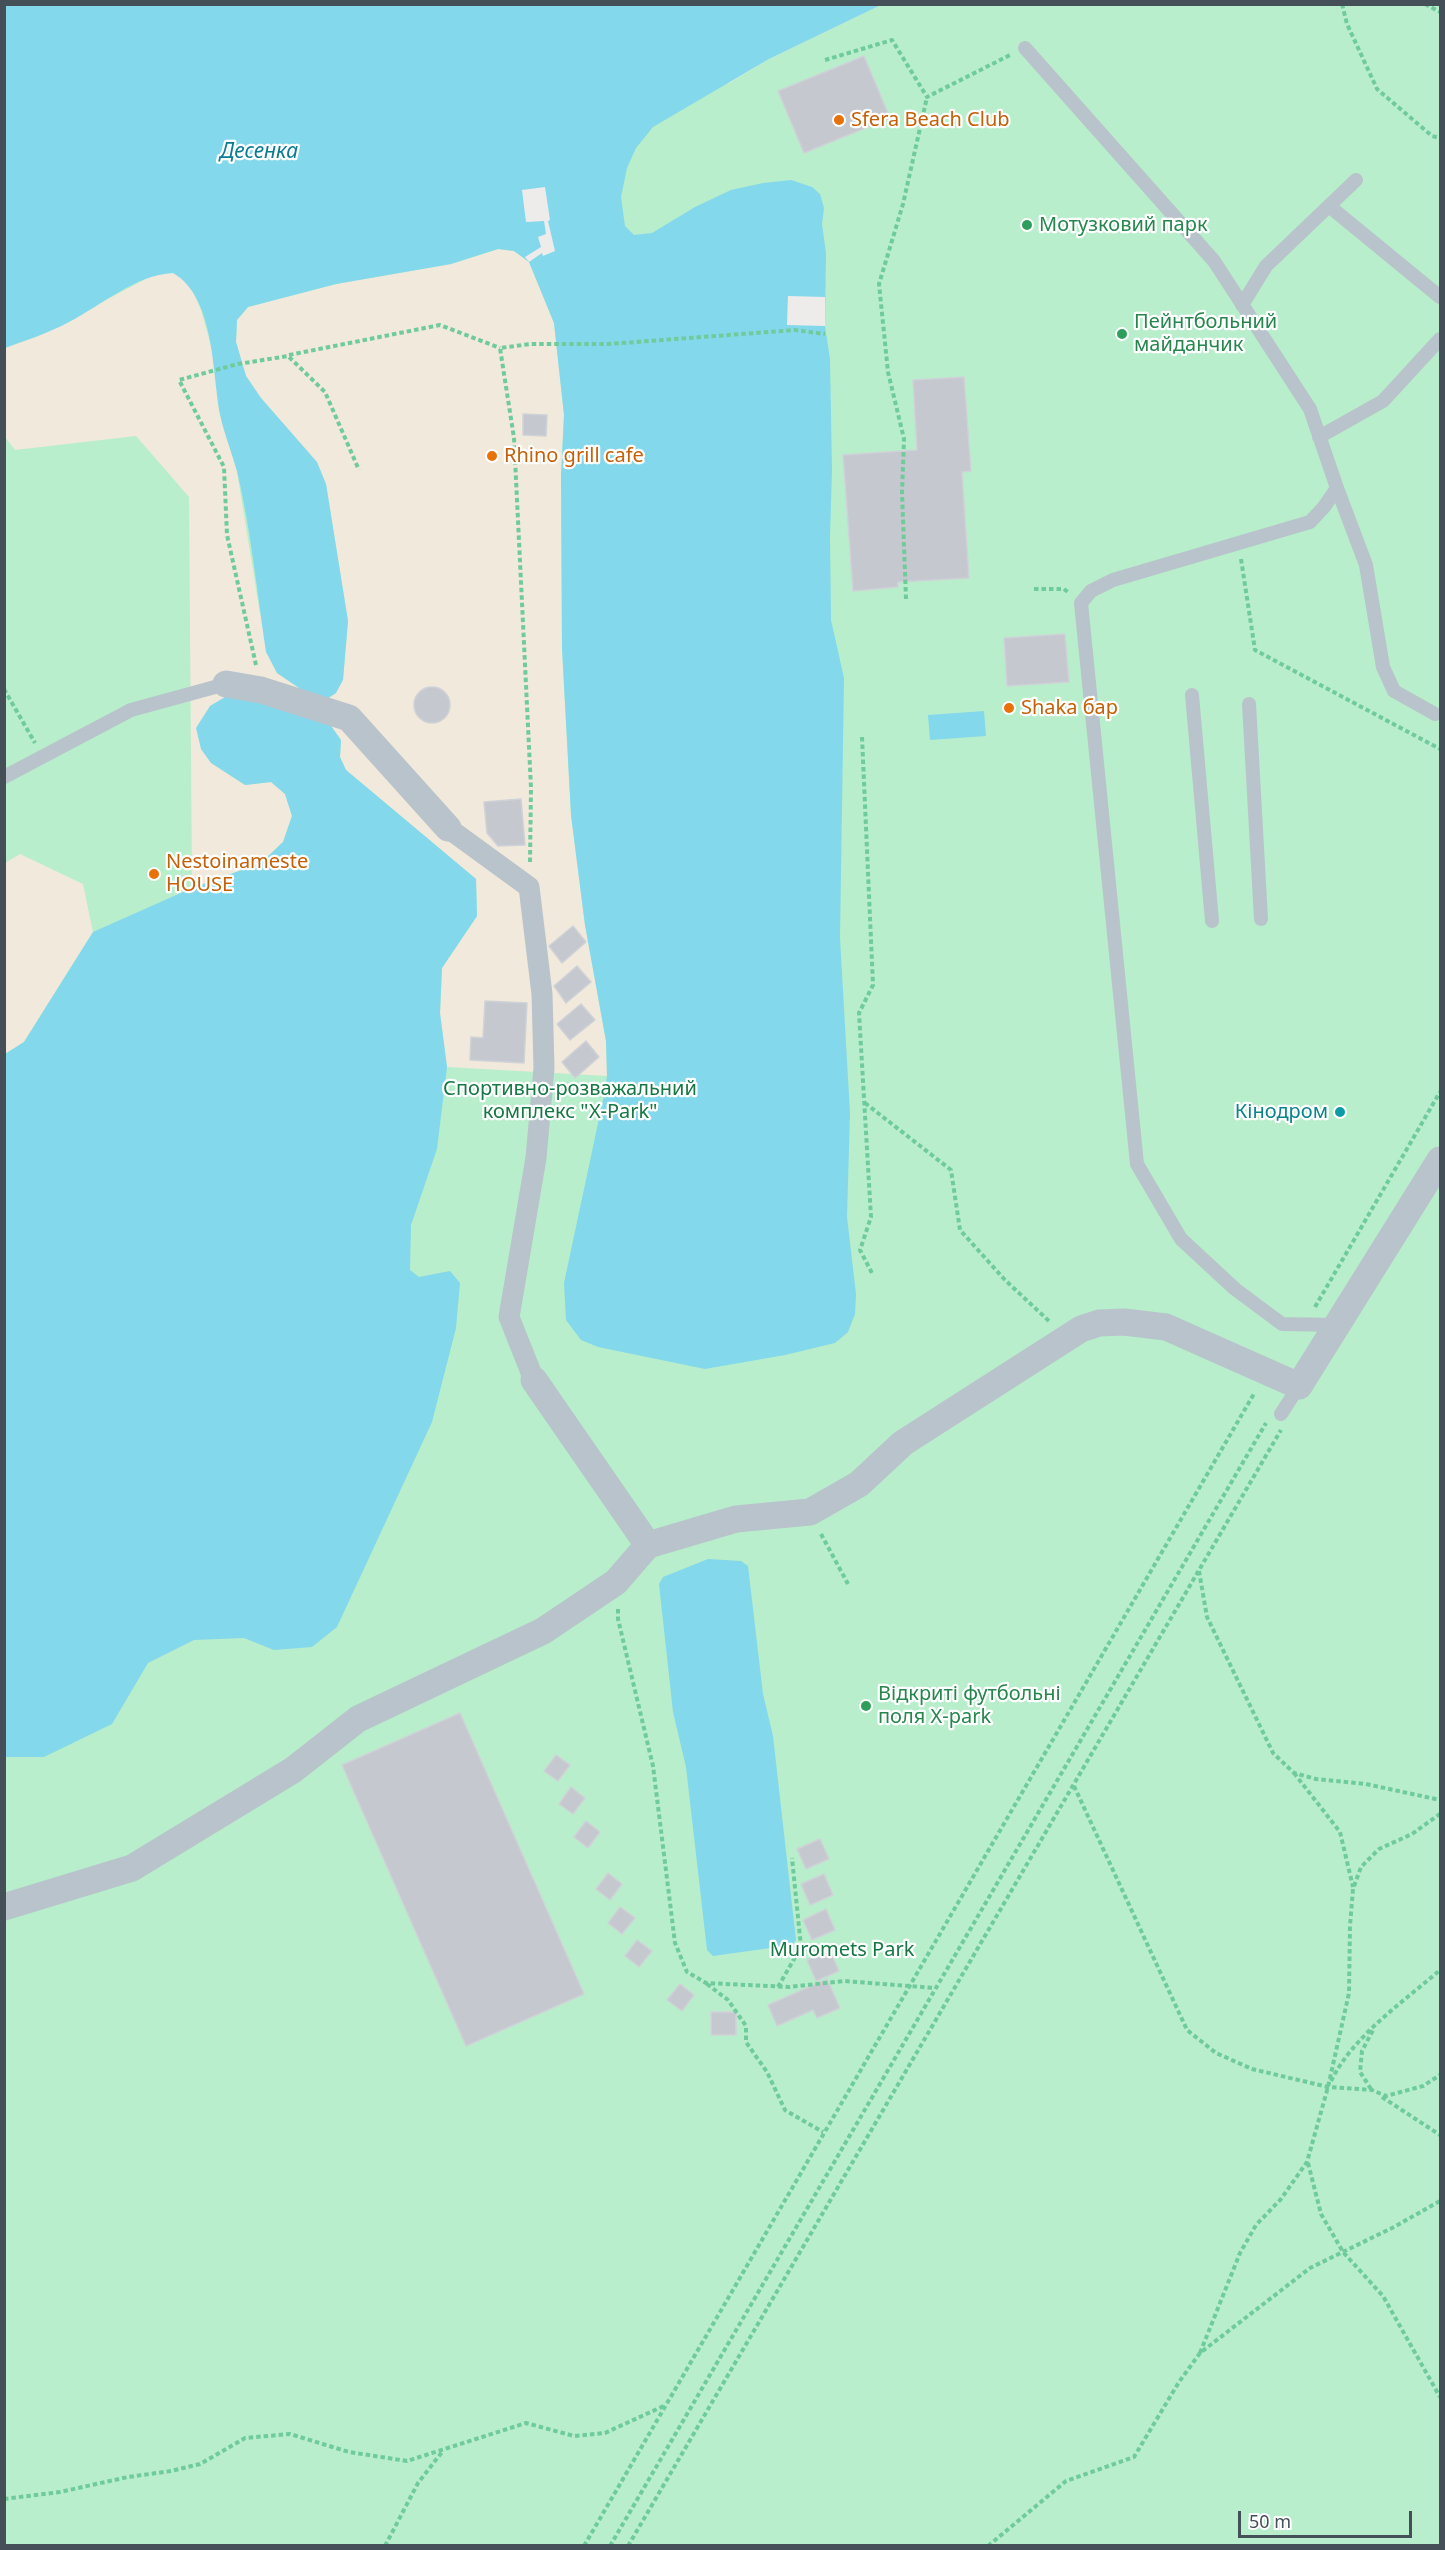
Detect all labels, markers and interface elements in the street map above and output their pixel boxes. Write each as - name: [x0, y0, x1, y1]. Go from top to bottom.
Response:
- place label: Sfera Beach Club: [851, 108, 1010, 132]
- marker: Sfera Beach Club: [832, 113, 846, 127]
- water label: Десенка: [220, 139, 298, 165]
- place label: Мотузковий парк: [1039, 213, 1207, 237]
- marker: Мотузковий парк: [1020, 218, 1034, 232]
- place label: Пейнтбольний майданчик: [1134, 310, 1277, 357]
- marker: Пейнтбольний майданчик: [1115, 327, 1129, 341]
- place label: Rhino grill cafe: [504, 444, 644, 468]
- marker: Rhino grill cafe: [485, 449, 499, 463]
- place label: Shaka бар: [1021, 696, 1118, 720]
- marker: Shaka бар: [1002, 701, 1016, 715]
- place label: Nestoinameste HOUSE: [166, 850, 308, 897]
- marker: Nestoinameste HOUSE: [147, 867, 161, 881]
- park label: Спортивно-розважальний комплекс "Х-Park": [443, 1077, 697, 1124]
- place label: Кінодром: [1235, 1100, 1328, 1124]
- marker: Кінодром: [1333, 1105, 1347, 1119]
- place label: Відкриті футбольні поля X-park: [878, 1682, 1061, 1729]
- marker: Відкриті футбольні поля X-park: [859, 1699, 873, 1713]
- park label: Muromets Park: [770, 1938, 914, 1962]
- scale bar: [1241, 2499, 1415, 2537]
- text: 50 m: [1249, 2509, 1291, 2533]

